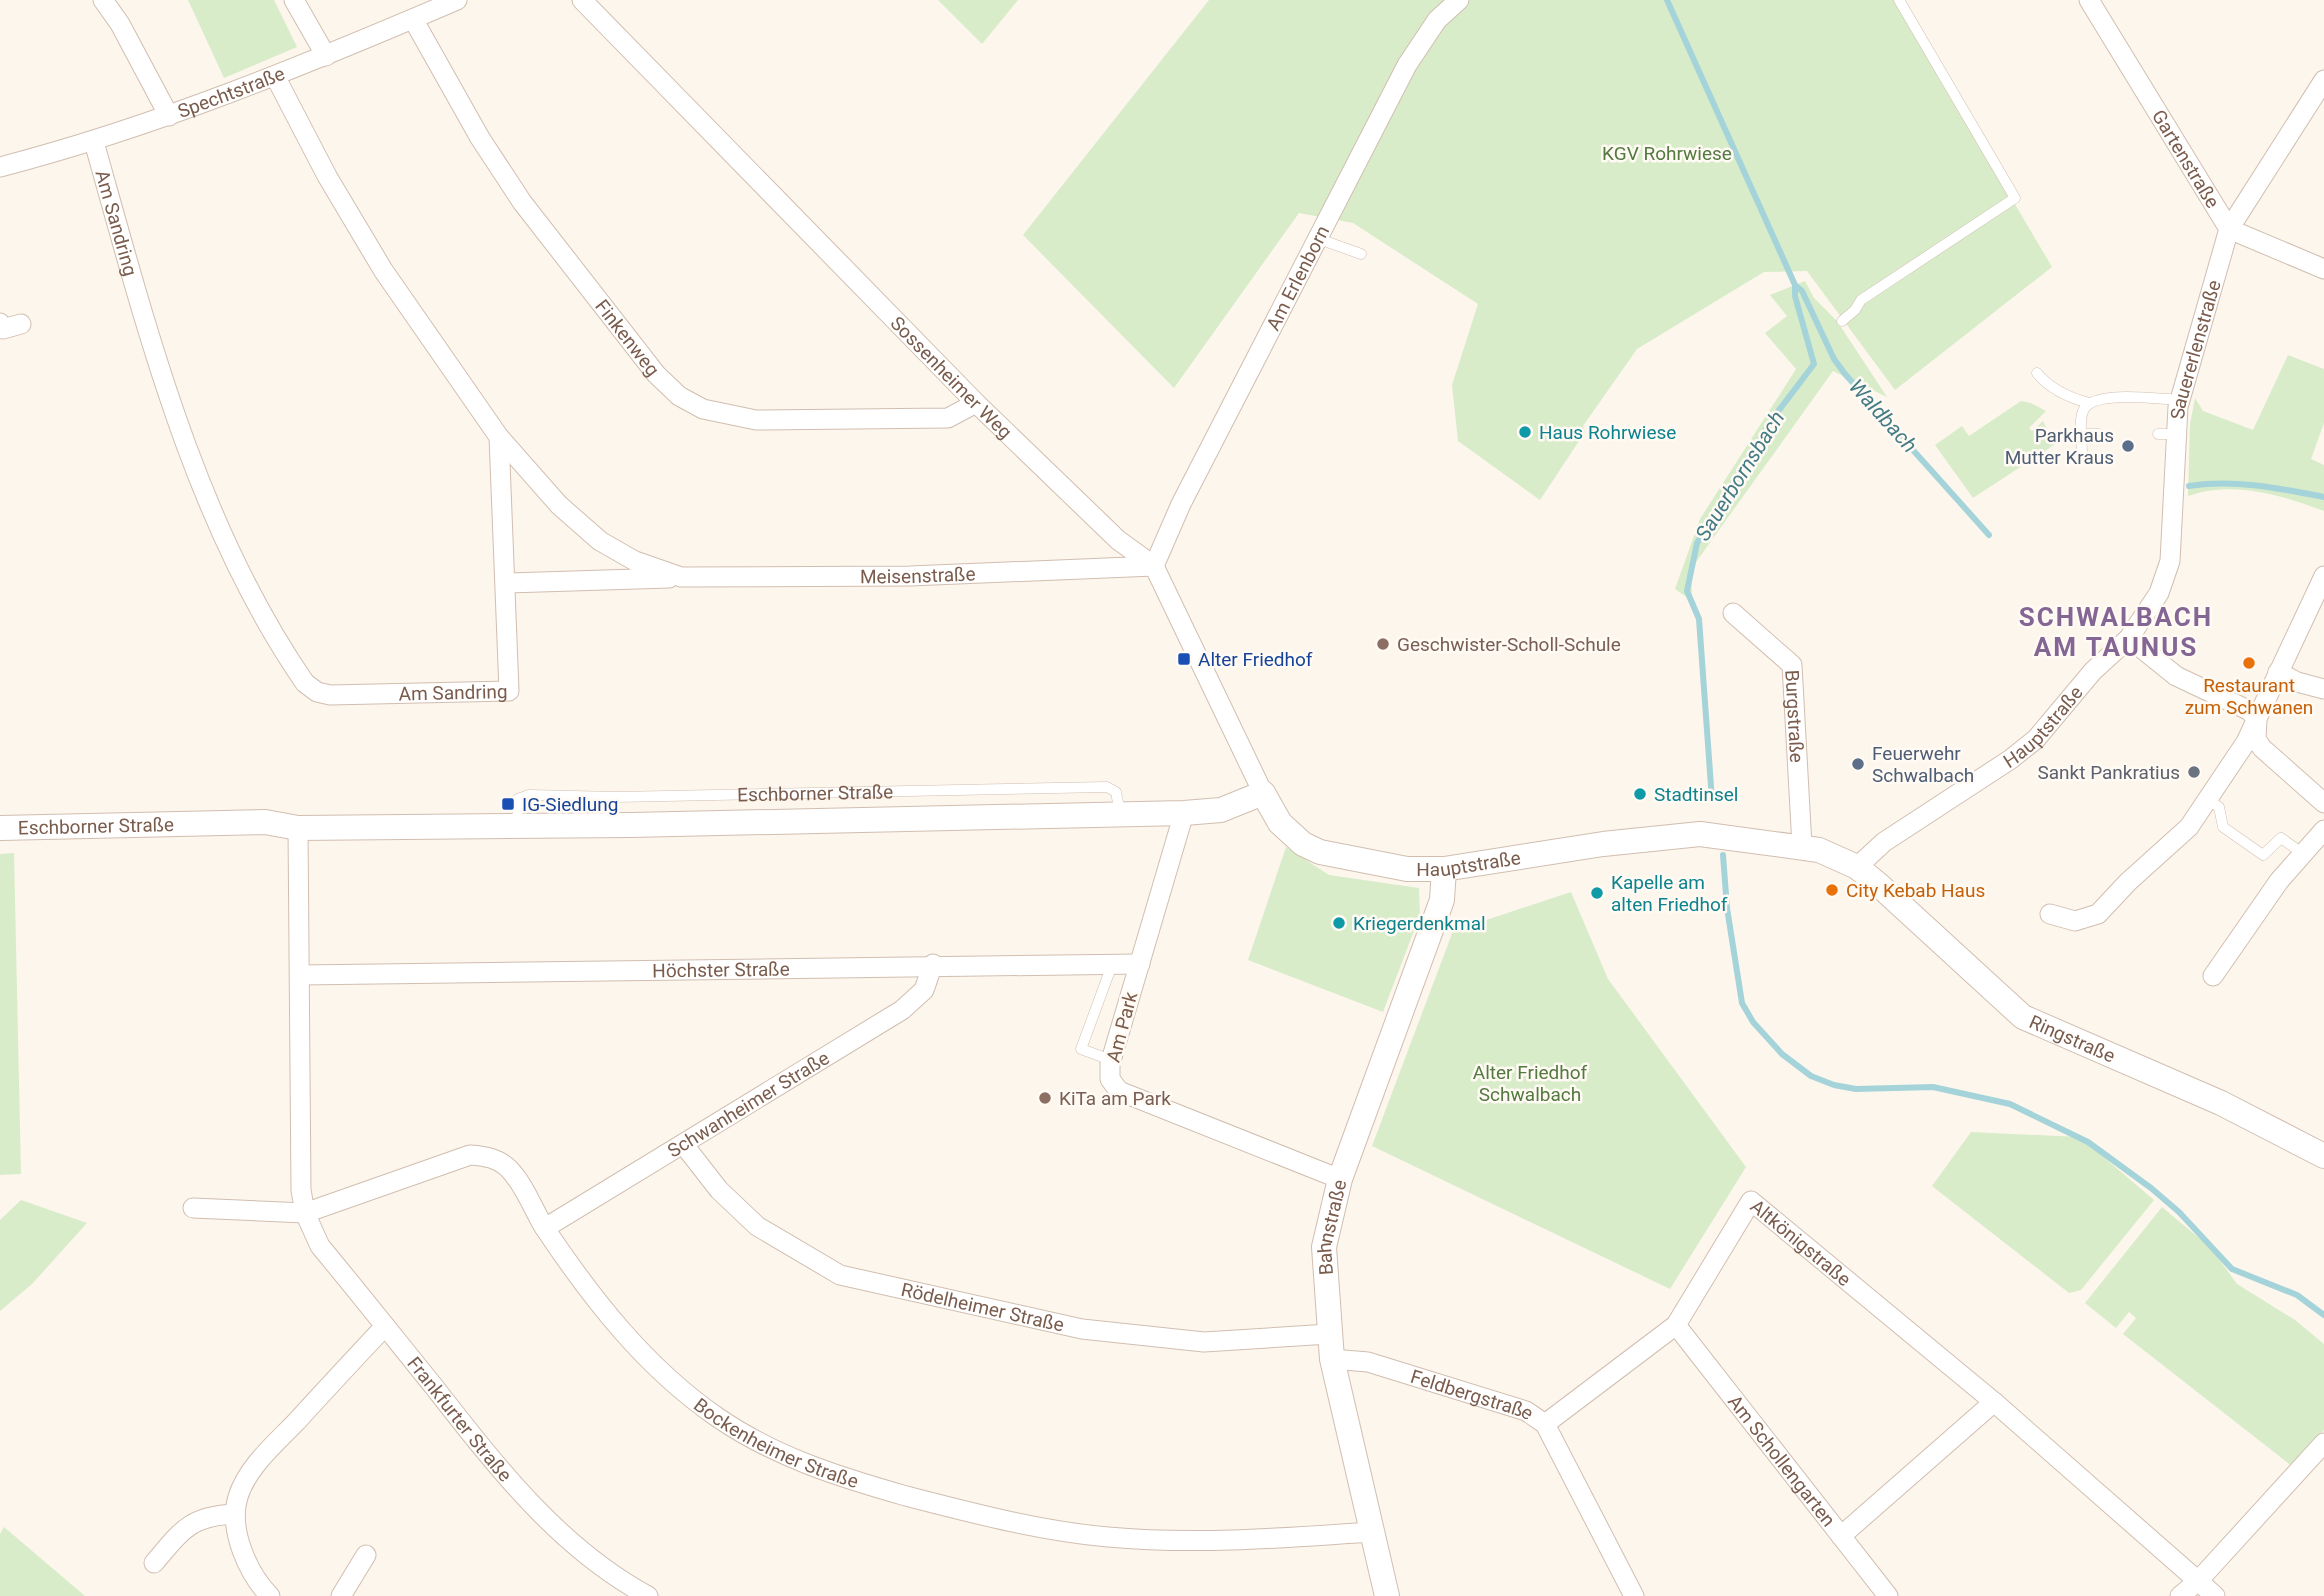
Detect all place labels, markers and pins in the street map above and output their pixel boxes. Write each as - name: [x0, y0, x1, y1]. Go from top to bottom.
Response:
- place label: Haus Rohrwiese: [1539, 421, 1676, 444]
- marker: Haus Rohrwiese: [1517, 424, 1533, 440]
- place label: Parkhaus Mutter Kraus: [2005, 424, 2114, 469]
- marker: Parkhaus Mutter Kraus: [2120, 438, 2136, 454]
- place label: Geschwister-Scholl-Schule: [1397, 633, 1621, 656]
- marker: Geschwister-Scholl-Schule: [1375, 636, 1391, 652]
- place label: Alter Friedhof: [1198, 648, 1313, 671]
- marker: Alter Friedhof: [1176, 651, 1192, 667]
- marker: Restaurant zum Schwanen: [2241, 655, 2257, 671]
- place label: Restaurant zum Schwanen: [2185, 674, 2313, 719]
- place label: Feuerwehr Schwalbach: [1872, 742, 1974, 787]
- marker: Feuerwehr Schwalbach: [1850, 756, 1866, 772]
- place label: Sankt Pankratius: [2037, 761, 2180, 784]
- marker: Sankt Pankratius: [2186, 764, 2202, 780]
- place label: Stadtinsel: [1654, 783, 1738, 806]
- marker: Stadtinsel: [1632, 786, 1648, 802]
- place label: IG-Siedlung: [522, 793, 618, 816]
- marker: IG-Siedlung: [500, 796, 516, 812]
- place label: Kapelle am alten Friedhof: [1611, 871, 1728, 916]
- place label: City Kebab Haus: [1846, 879, 1985, 902]
- marker: City Kebab Haus: [1824, 882, 1840, 898]
- marker: Kapelle am alten Friedhof: [1589, 885, 1605, 901]
- place label: Kriegerdenkmal: [1353, 912, 1486, 935]
- marker: Kriegerdenkmal: [1331, 915, 1347, 931]
- place label: KiTa am Park: [1059, 1087, 1171, 1110]
- marker: KiTa am Park: [1037, 1090, 1053, 1106]

